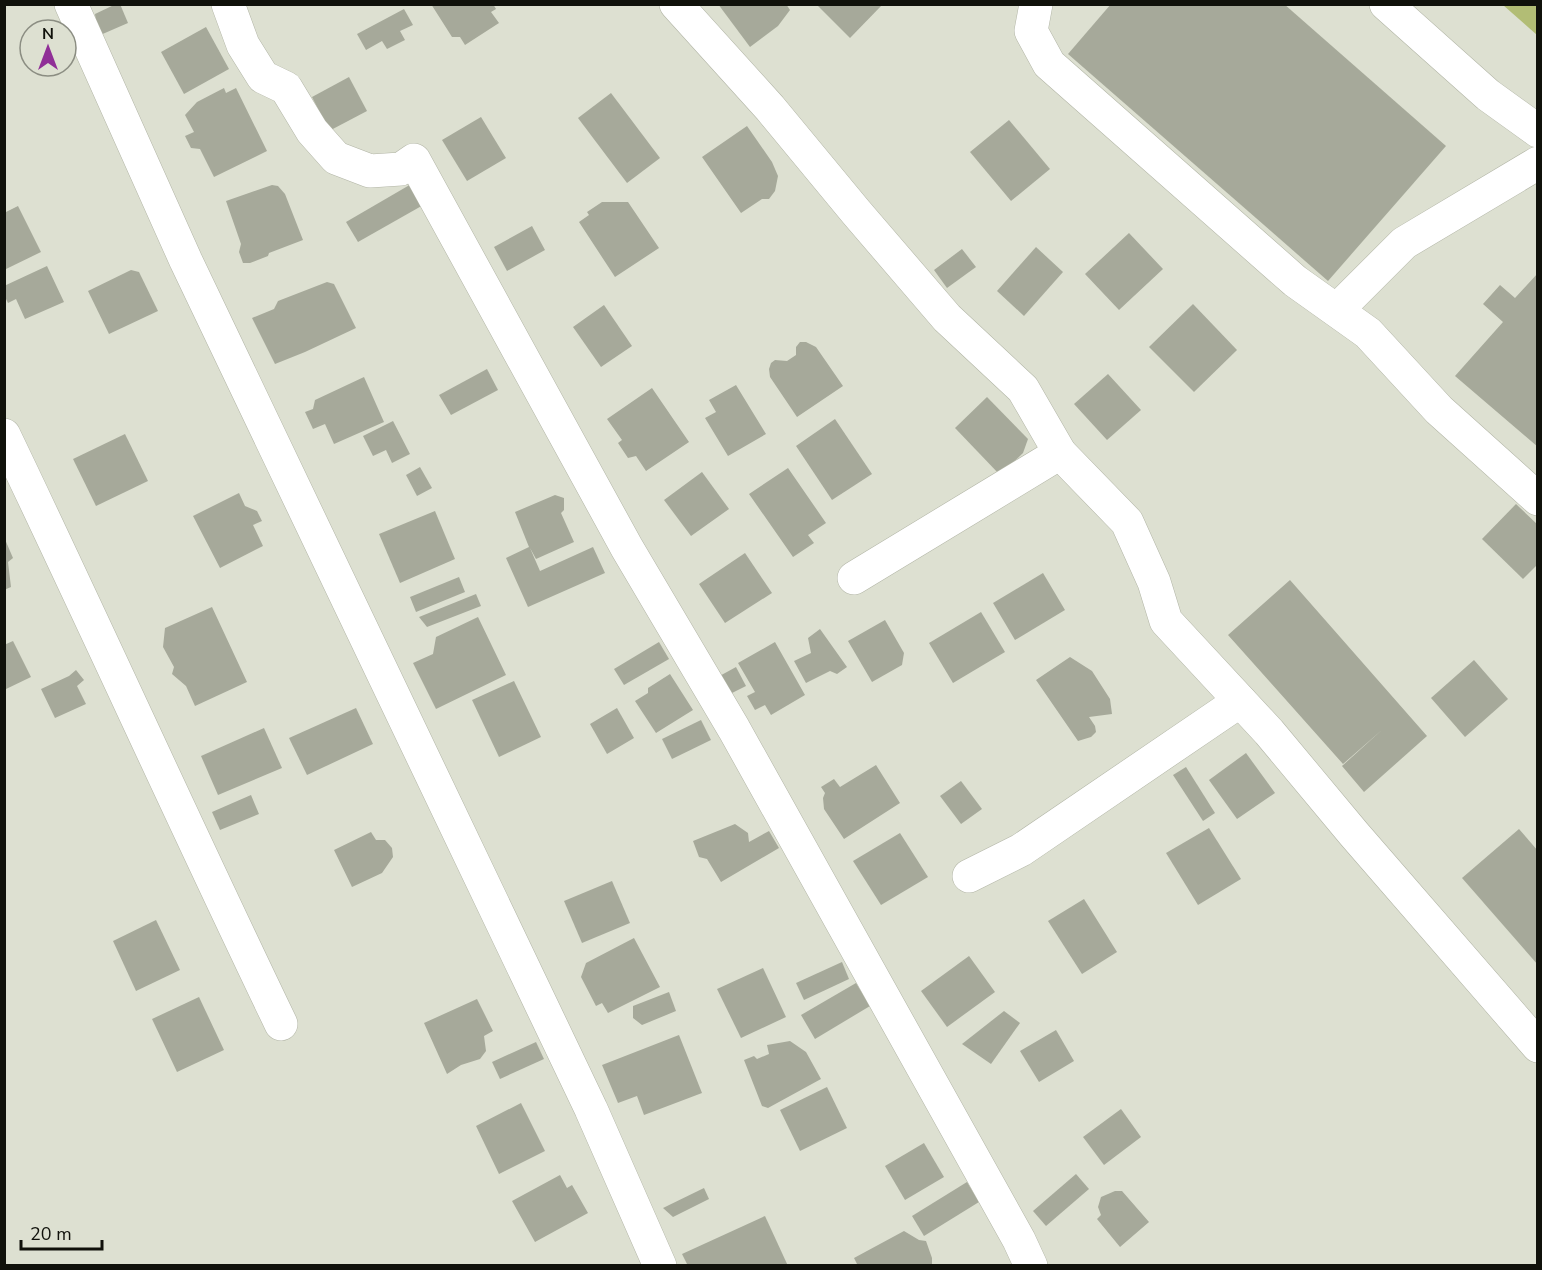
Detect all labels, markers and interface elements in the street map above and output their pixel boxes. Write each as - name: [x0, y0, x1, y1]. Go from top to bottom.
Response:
- north arrow: [18, 18, 78, 78]
- text: N: [42, 23, 54, 45]
- scale bar: [21, 1213, 102, 1251]
- text: 20 m: [30, 1222, 72, 1246]

